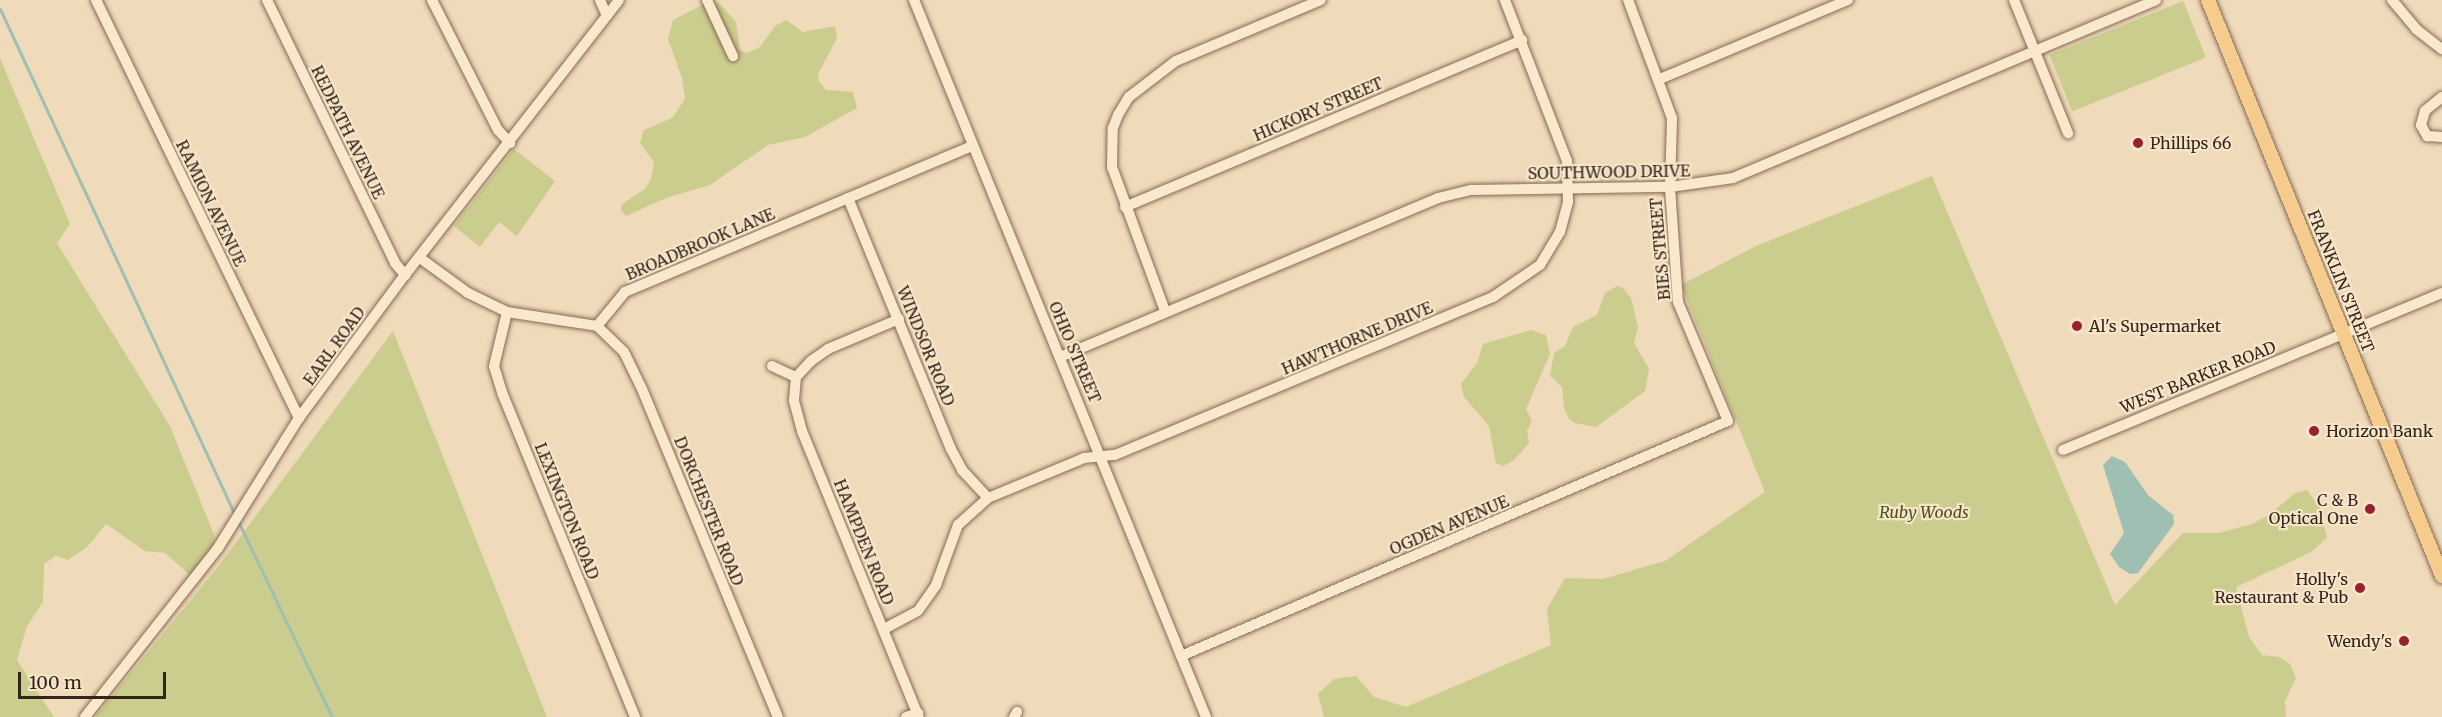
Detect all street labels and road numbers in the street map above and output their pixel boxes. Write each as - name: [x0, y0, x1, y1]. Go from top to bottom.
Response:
- street label: REDPATH AVENUE: [307, 62, 389, 202]
- street label: HICKORY STREET: [1250, 73, 1386, 145]
- street label: RAMION AVENUE: [172, 137, 250, 269]
- street label: SOUTHWOOD DRIVE: [1527, 161, 1691, 183]
- street label: BIES STREET: [1646, 197, 1674, 301]
- street label: BROADBROOK LANE: [623, 204, 777, 284]
- street label: FRANKLIN STREET: [2304, 207, 2378, 355]
- street label: WINDSOR ROAD: [893, 283, 959, 409]
- street label: HAWTHORNE DRIVE: [1279, 298, 1435, 378]
- street label: OHIO STREET: [1045, 299, 1105, 405]
- street label: EARL ROAD: [299, 303, 369, 389]
- street label: WEST BARKER ROAD: [2117, 337, 2279, 417]
- street label: DORCHESTER ROAD: [670, 434, 748, 588]
- street label: LEXINGTON ROAD: [531, 440, 603, 582]
- street label: HAMPDEN ROAD: [830, 476, 898, 608]
- street label: OGDEN AVENUE: [1387, 491, 1511, 559]

